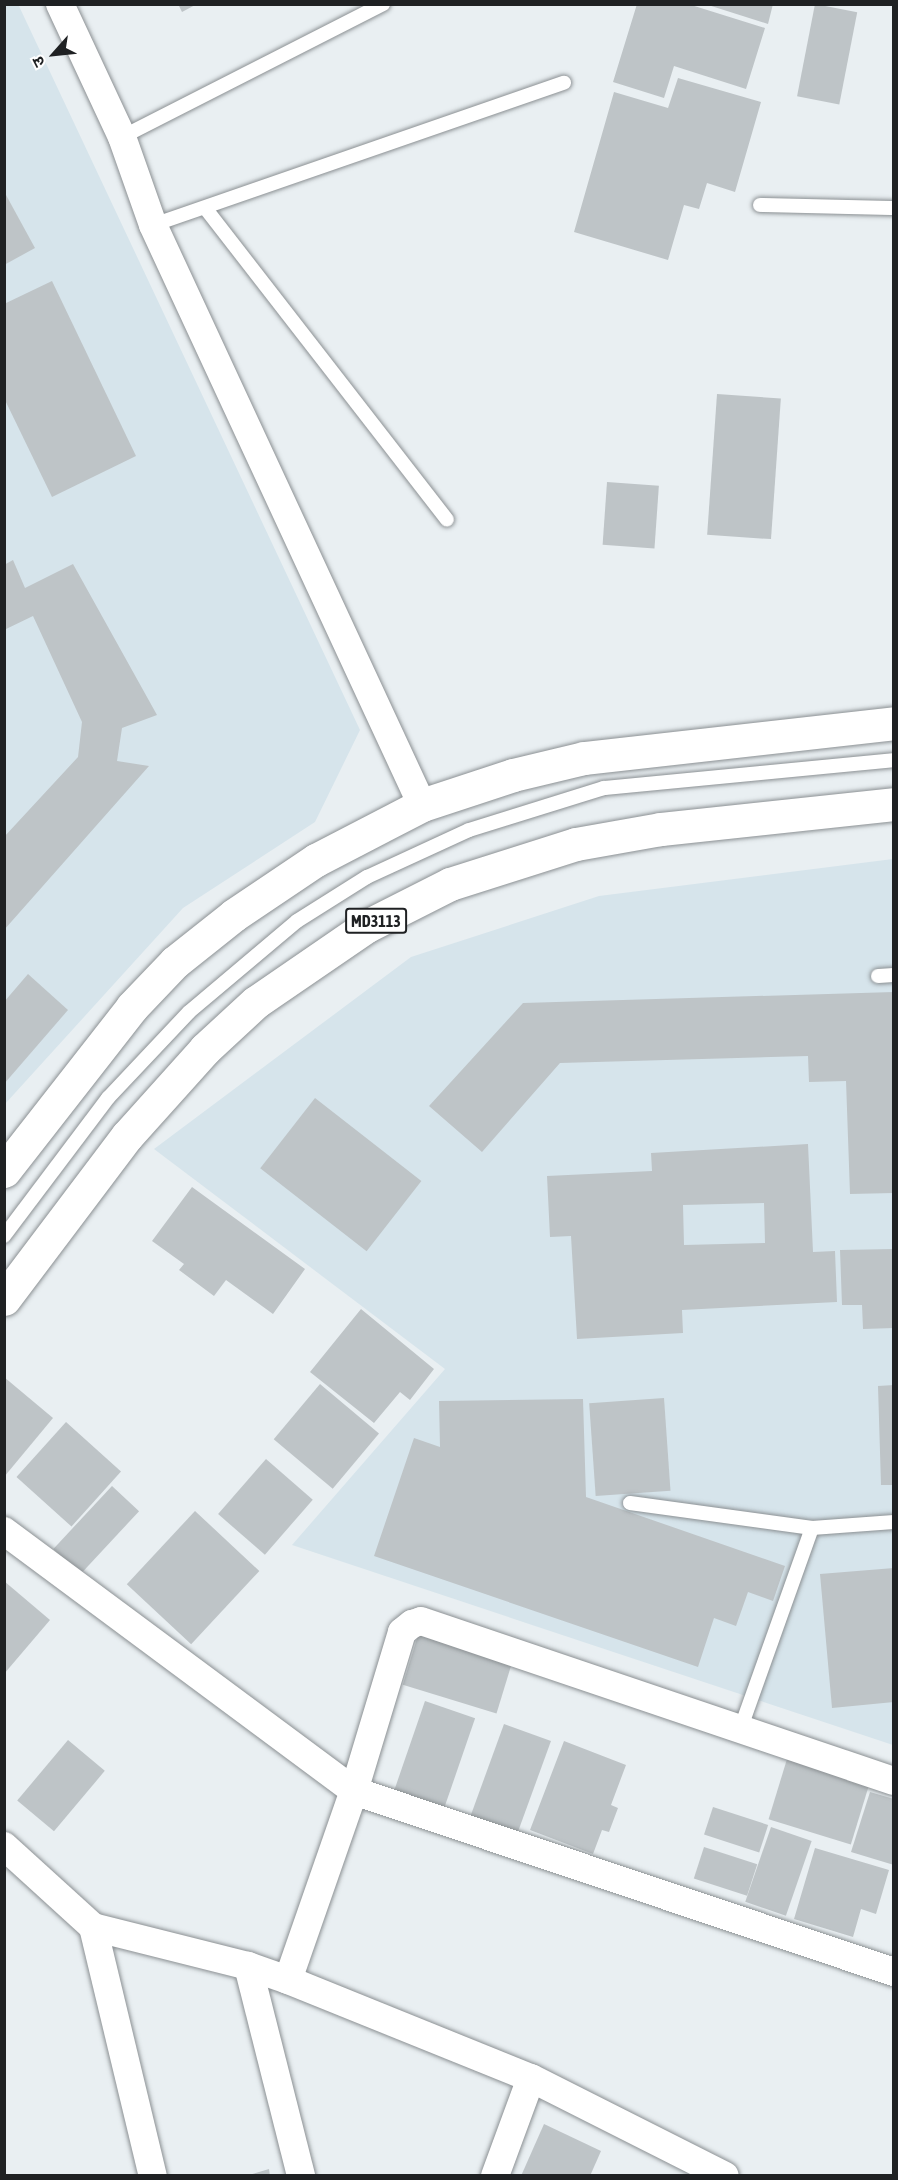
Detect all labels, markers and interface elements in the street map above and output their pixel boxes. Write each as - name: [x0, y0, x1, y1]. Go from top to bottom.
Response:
- north arrow: [24, 24, 84, 84]
- text: उ: [28, 54, 48, 70]
- road number: MD3113: [344, 908, 407, 934]

